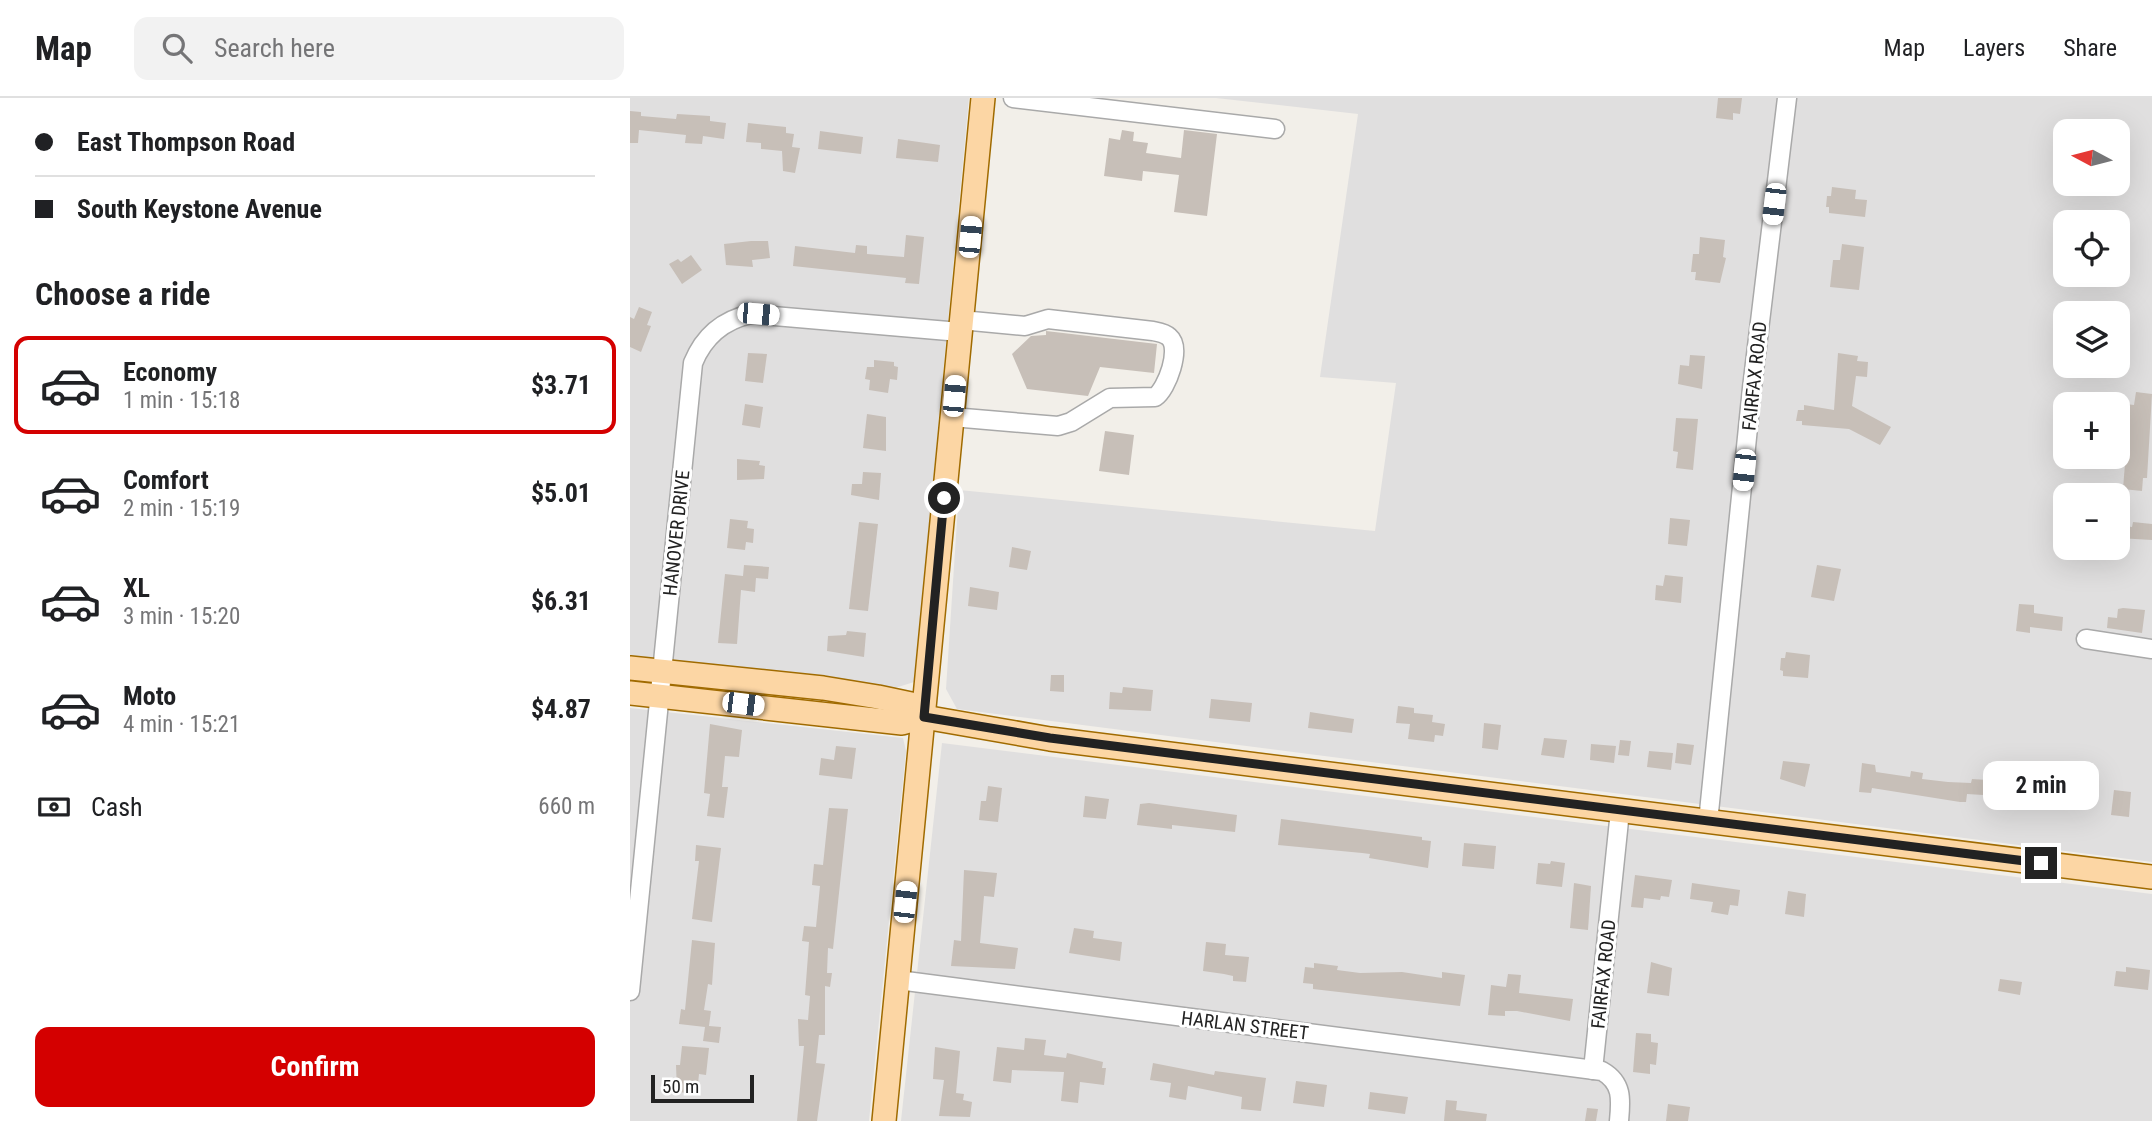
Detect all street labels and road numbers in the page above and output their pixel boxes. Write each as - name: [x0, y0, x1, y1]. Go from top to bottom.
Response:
- street label: FAIRFAX ROAD: [1737, 320, 1772, 432]
- street label: HANOVER DRIVE: [658, 469, 695, 597]
- street label: FAIRFAX ROAD: [1586, 918, 1621, 1030]
- street label: HARLAN STREET: [1180, 1006, 1310, 1045]

